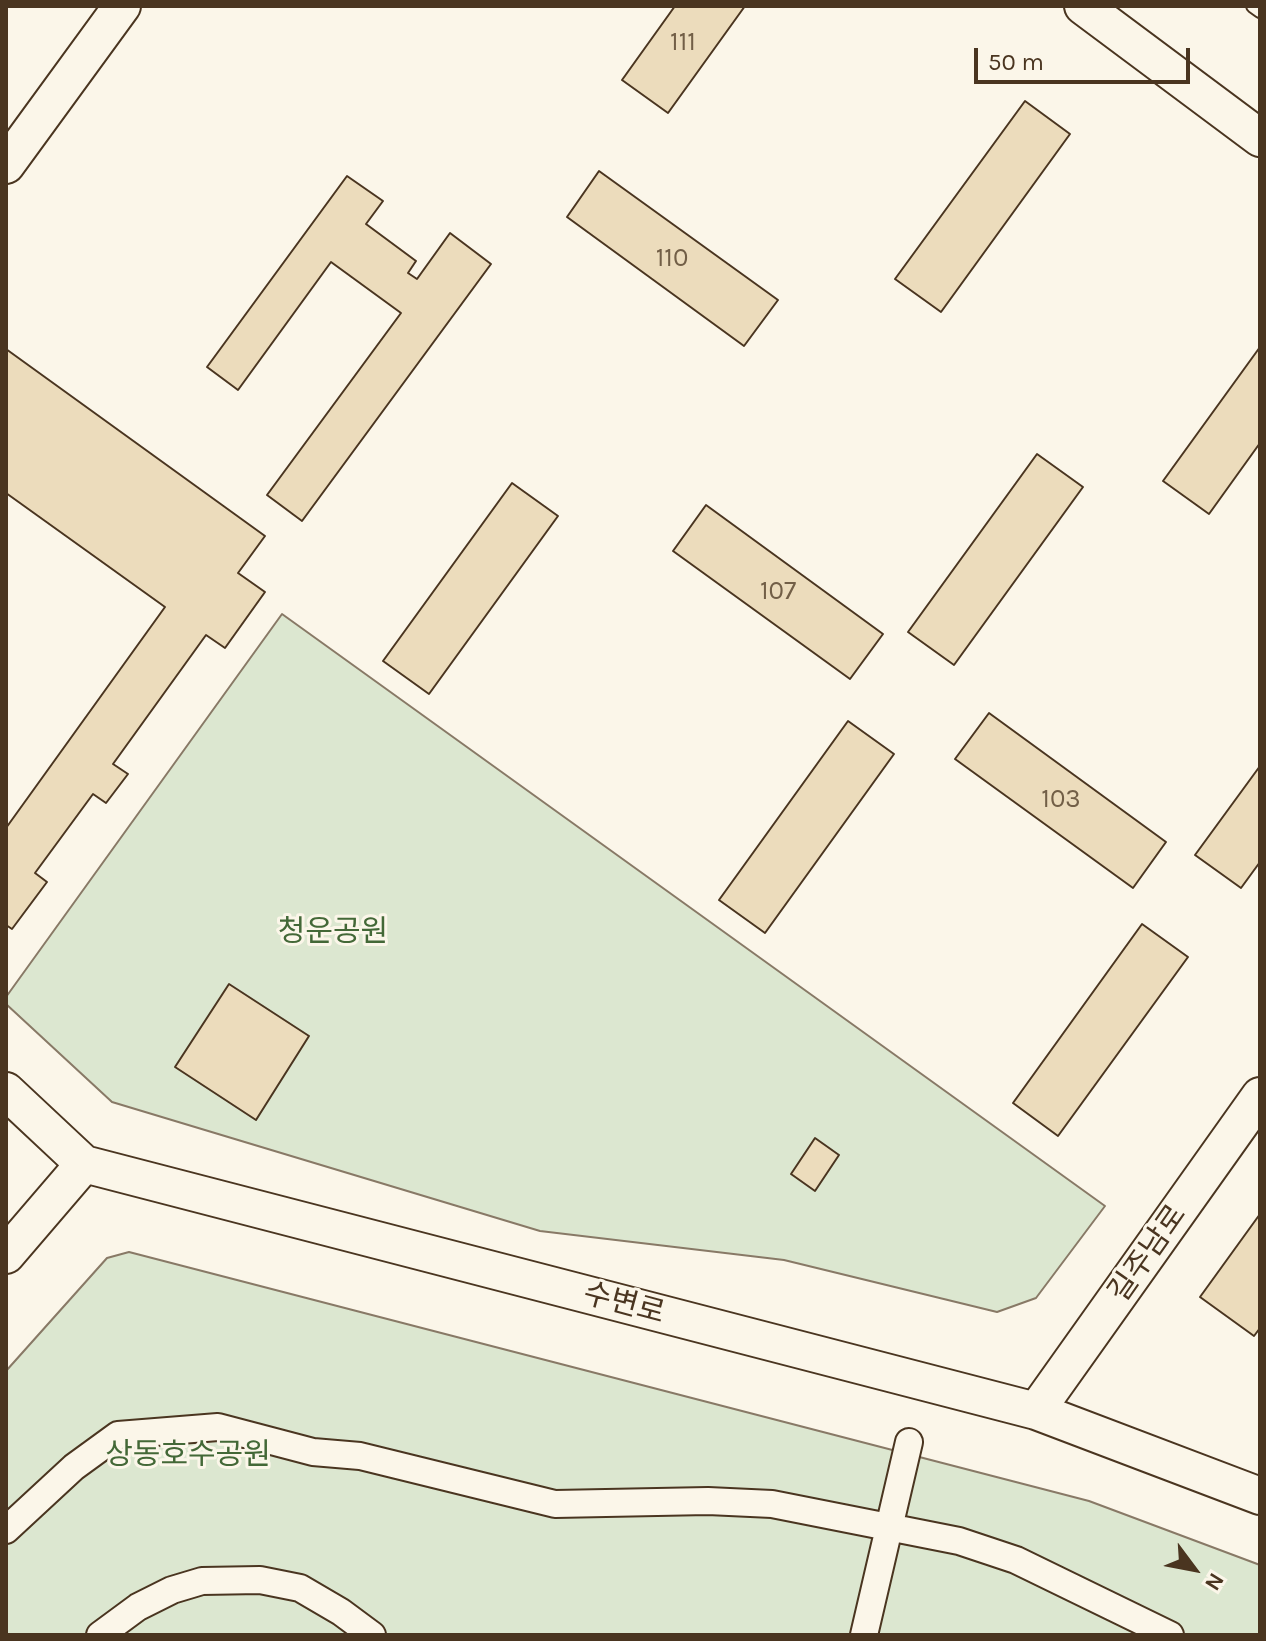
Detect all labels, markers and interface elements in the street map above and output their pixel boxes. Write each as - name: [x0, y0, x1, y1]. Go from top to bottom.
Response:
- house number: 111: [670, 27, 696, 59]
- scale bar: [978, 32, 1194, 82]
- text: 50 m: [988, 48, 1044, 76]
- house number: 110: [656, 243, 688, 275]
- house number: 107: [760, 576, 796, 608]
- house number: 103: [1041, 784, 1081, 816]
- park label: 청운공원: [278, 914, 388, 950]
- street label: 길주남로: [1102, 1198, 1194, 1310]
- street label: 수변로: [579, 1276, 669, 1332]
- park label: 상동호수공원: [105, 1437, 271, 1473]
- north arrow: [1154, 1529, 1234, 1609]
- text: N: [1199, 1568, 1230, 1595]

